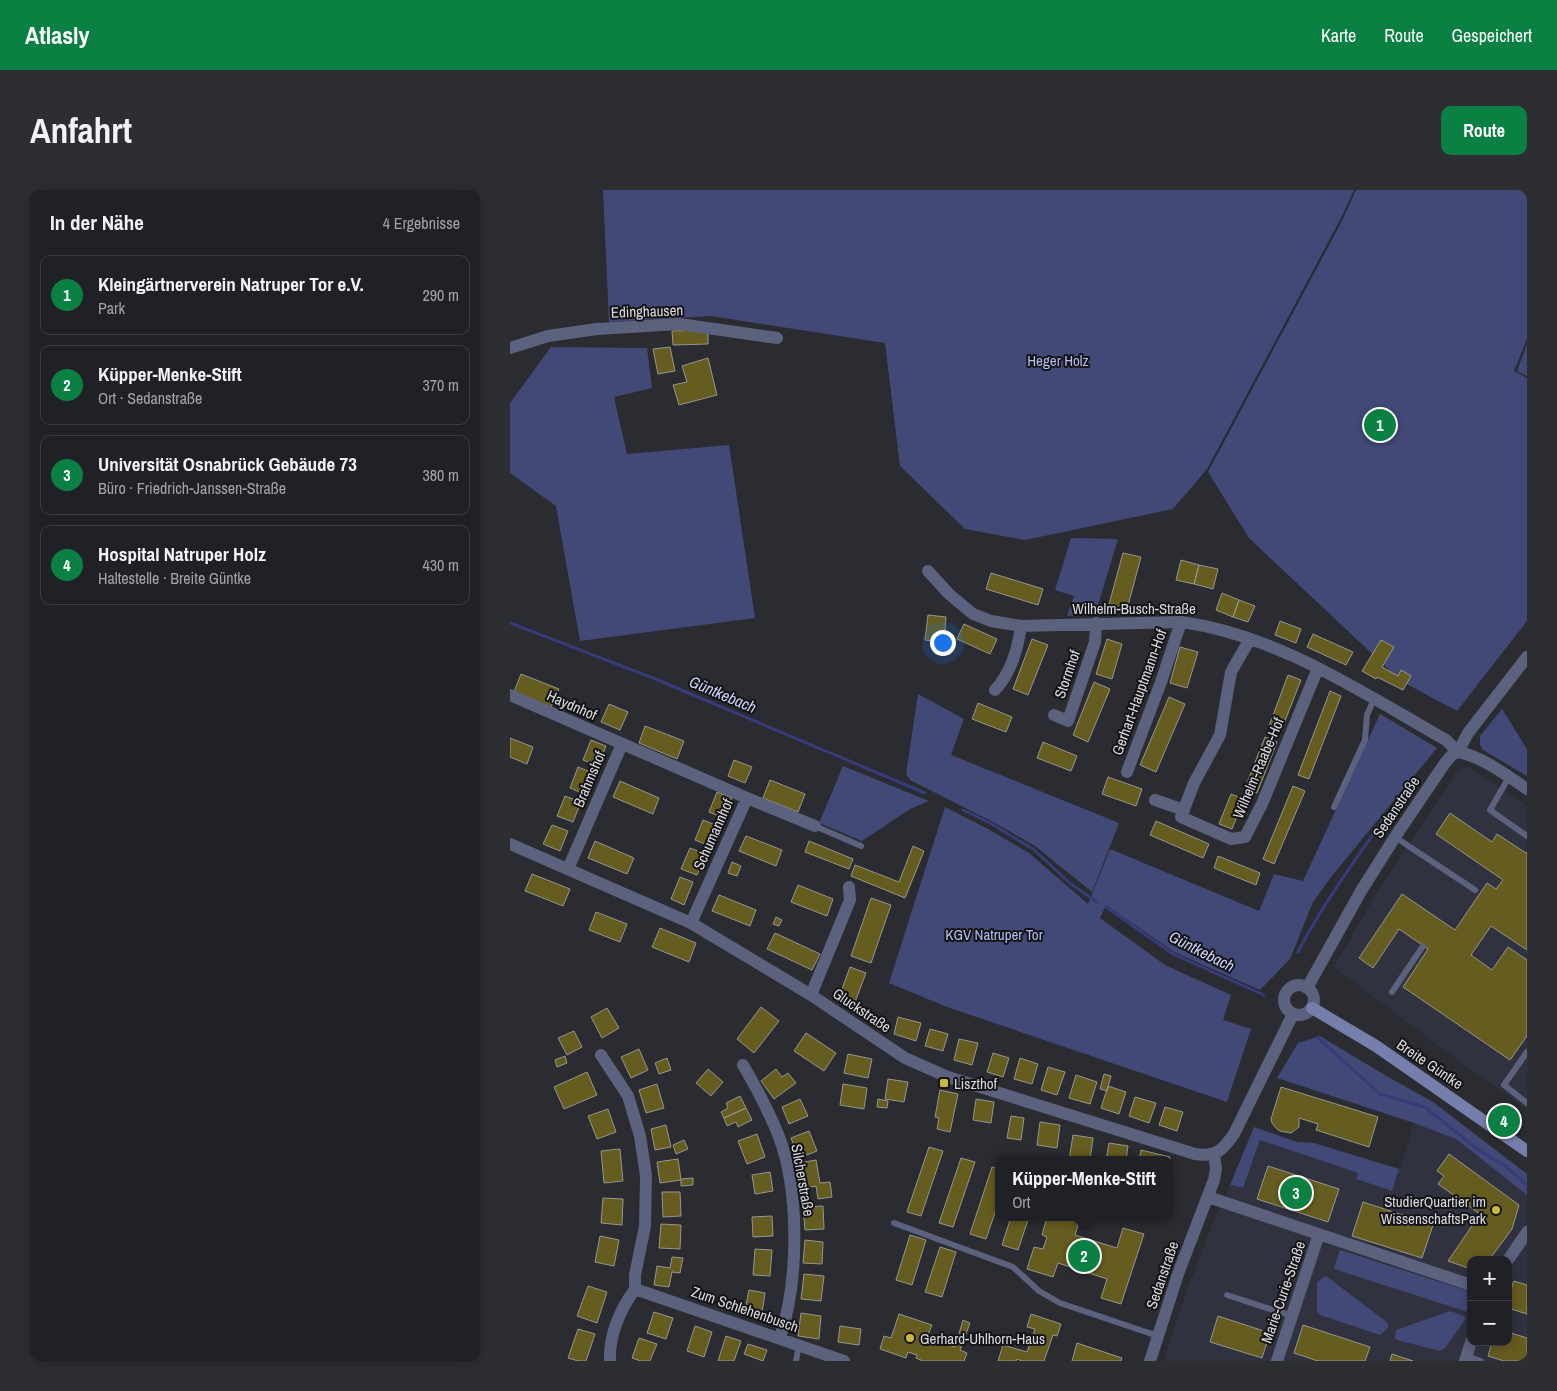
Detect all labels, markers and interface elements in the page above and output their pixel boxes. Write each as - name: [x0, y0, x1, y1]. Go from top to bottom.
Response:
- text: Atlasly: [25, 19, 90, 51]
- text: Karte: [1321, 23, 1356, 48]
- text: Route: [1384, 23, 1424, 48]
- text: Gespeichert: [1452, 23, 1532, 48]
- button: Route: [1441, 106, 1527, 155]
- text: Anfahrt: [30, 107, 132, 154]
- text: In der Nähe: [50, 208, 144, 237]
- text: 4 Ergebnisse: [383, 212, 460, 234]
- text: Kleingärtnerverein Natruper Tor e.V.: [98, 271, 364, 297]
- text: 1: [63, 284, 71, 306]
- text: 290 m: [423, 284, 459, 306]
- text: Park: [98, 297, 125, 319]
- street label: Edinghausen: [610, 299, 684, 323]
- park label: Heger Holz: [1027, 350, 1089, 371]
- text: Küpper-Menke-Stift: [98, 361, 242, 387]
- text: 2: [63, 374, 71, 396]
- text: 370 m: [423, 374, 459, 396]
- text: Ort · Sedanstraße: [98, 387, 202, 409]
- pin: 1: [1364, 406, 1396, 444]
- text: Universität Osnabrück Gebäude 73: [98, 451, 357, 477]
- text: 3: [63, 464, 71, 486]
- text: 380 m: [423, 464, 459, 486]
- text: Büro · Friedrich-Janssen-Straße: [98, 477, 286, 499]
- text: Hospital Natruper Holz: [98, 541, 266, 567]
- text: 4: [63, 554, 71, 576]
- text: 430 m: [423, 554, 459, 576]
- text: Haltestelle · Breite Güntke: [98, 567, 251, 589]
- street label: Wilhelm-Busch-Straße: [1072, 598, 1196, 619]
- street label: Gerhart-Hauptmann-Hof: [1106, 626, 1172, 758]
- your location: [930, 630, 956, 656]
- street label: Stormhof: [1049, 646, 1085, 701]
- water label: Güntkebach: [686, 670, 760, 718]
- street label: Haydnhof: [544, 685, 601, 726]
- street label: Wilhelm-Raabe-Hof: [1227, 714, 1289, 822]
- street label: Brahmshof: [568, 747, 611, 810]
- street label: Sedanstraße: [1368, 772, 1424, 842]
- street label: Schumannhof: [688, 795, 738, 873]
- park label: KGV Natruper Tor: [945, 924, 1043, 945]
- water label: Güntkebach: [1165, 925, 1239, 977]
- street label: Gluckstraße: [829, 983, 895, 1037]
- street label: Breite Güntke: [1393, 1034, 1467, 1094]
- place label: Liszthof: [954, 1073, 998, 1094]
- marker: Liszthof: [938, 1077, 950, 1089]
- pin: 4: [1488, 1102, 1520, 1140]
- street label: Silcherstraße: [786, 1142, 820, 1218]
- popup: [995, 1156, 1173, 1221]
- text: Küpper-Menke-Stift: [1012, 1165, 1156, 1191]
- pin: 3: [1280, 1174, 1312, 1212]
- text: Ort: [1012, 1191, 1030, 1213]
- place label: StudierQuartier im WissenschaftsPark: [1381, 1191, 1487, 1229]
- marker: StudierQuartier im WissenschaftsPark: [1490, 1204, 1502, 1216]
- pin: 2: [1068, 1237, 1100, 1275]
- street label: Sedanstraße: [1141, 1238, 1183, 1312]
- street label: Marie-Curie-Straße: [1256, 1238, 1310, 1346]
- map controls: [1467, 1256, 1512, 1346]
- button: +: [1467, 1256, 1512, 1301]
- street label: Zum Schlehenbusch: [689, 1281, 801, 1337]
- button: −: [1467, 1301, 1512, 1346]
- place label: Gerhard-Uhlhorn-Haus: [920, 1328, 1045, 1349]
- marker: Gerhard-Uhlhorn-Haus: [904, 1332, 916, 1344]

